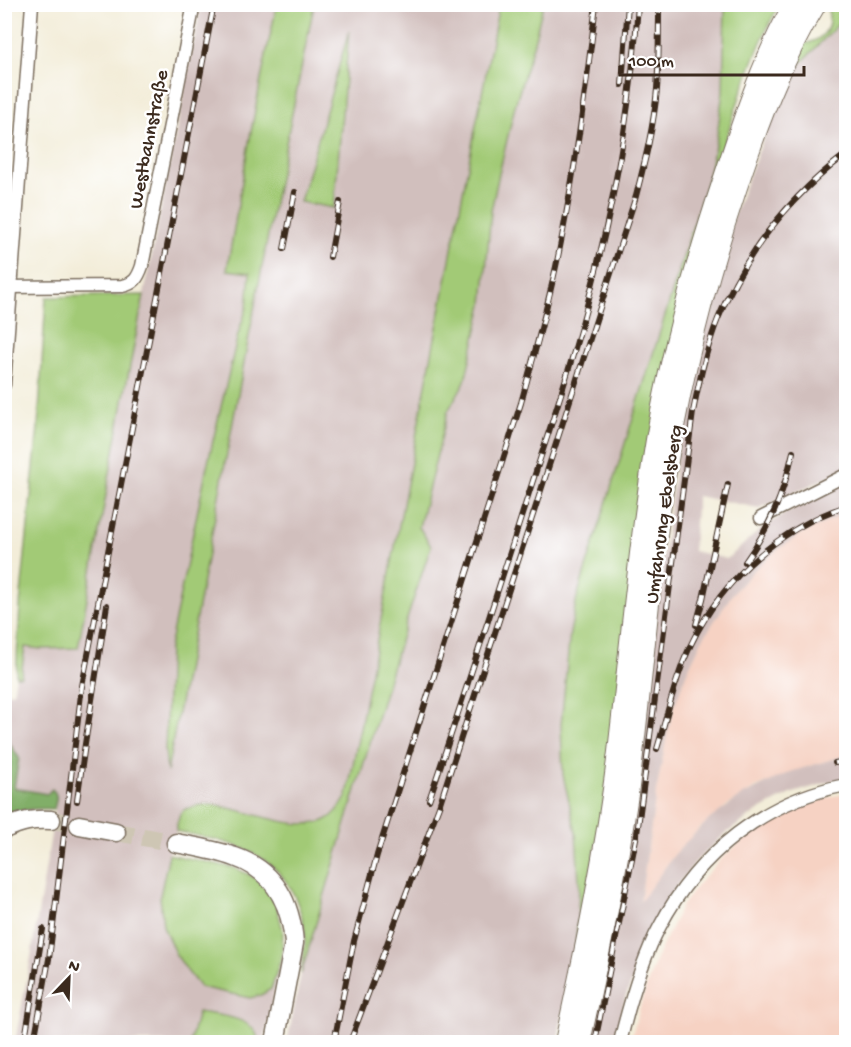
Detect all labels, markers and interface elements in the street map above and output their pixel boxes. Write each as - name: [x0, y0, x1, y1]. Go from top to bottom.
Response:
- scale bar: [620, 39, 804, 77]
- text: 100 m: [628, 52, 674, 73]
- street label: Westbahnstraße: [126, 68, 175, 211]
- street label: Umfahrung Ebelsberg: [642, 424, 689, 605]
- north arrow: [39, 948, 99, 1008]
- text: N: [65, 957, 83, 978]

